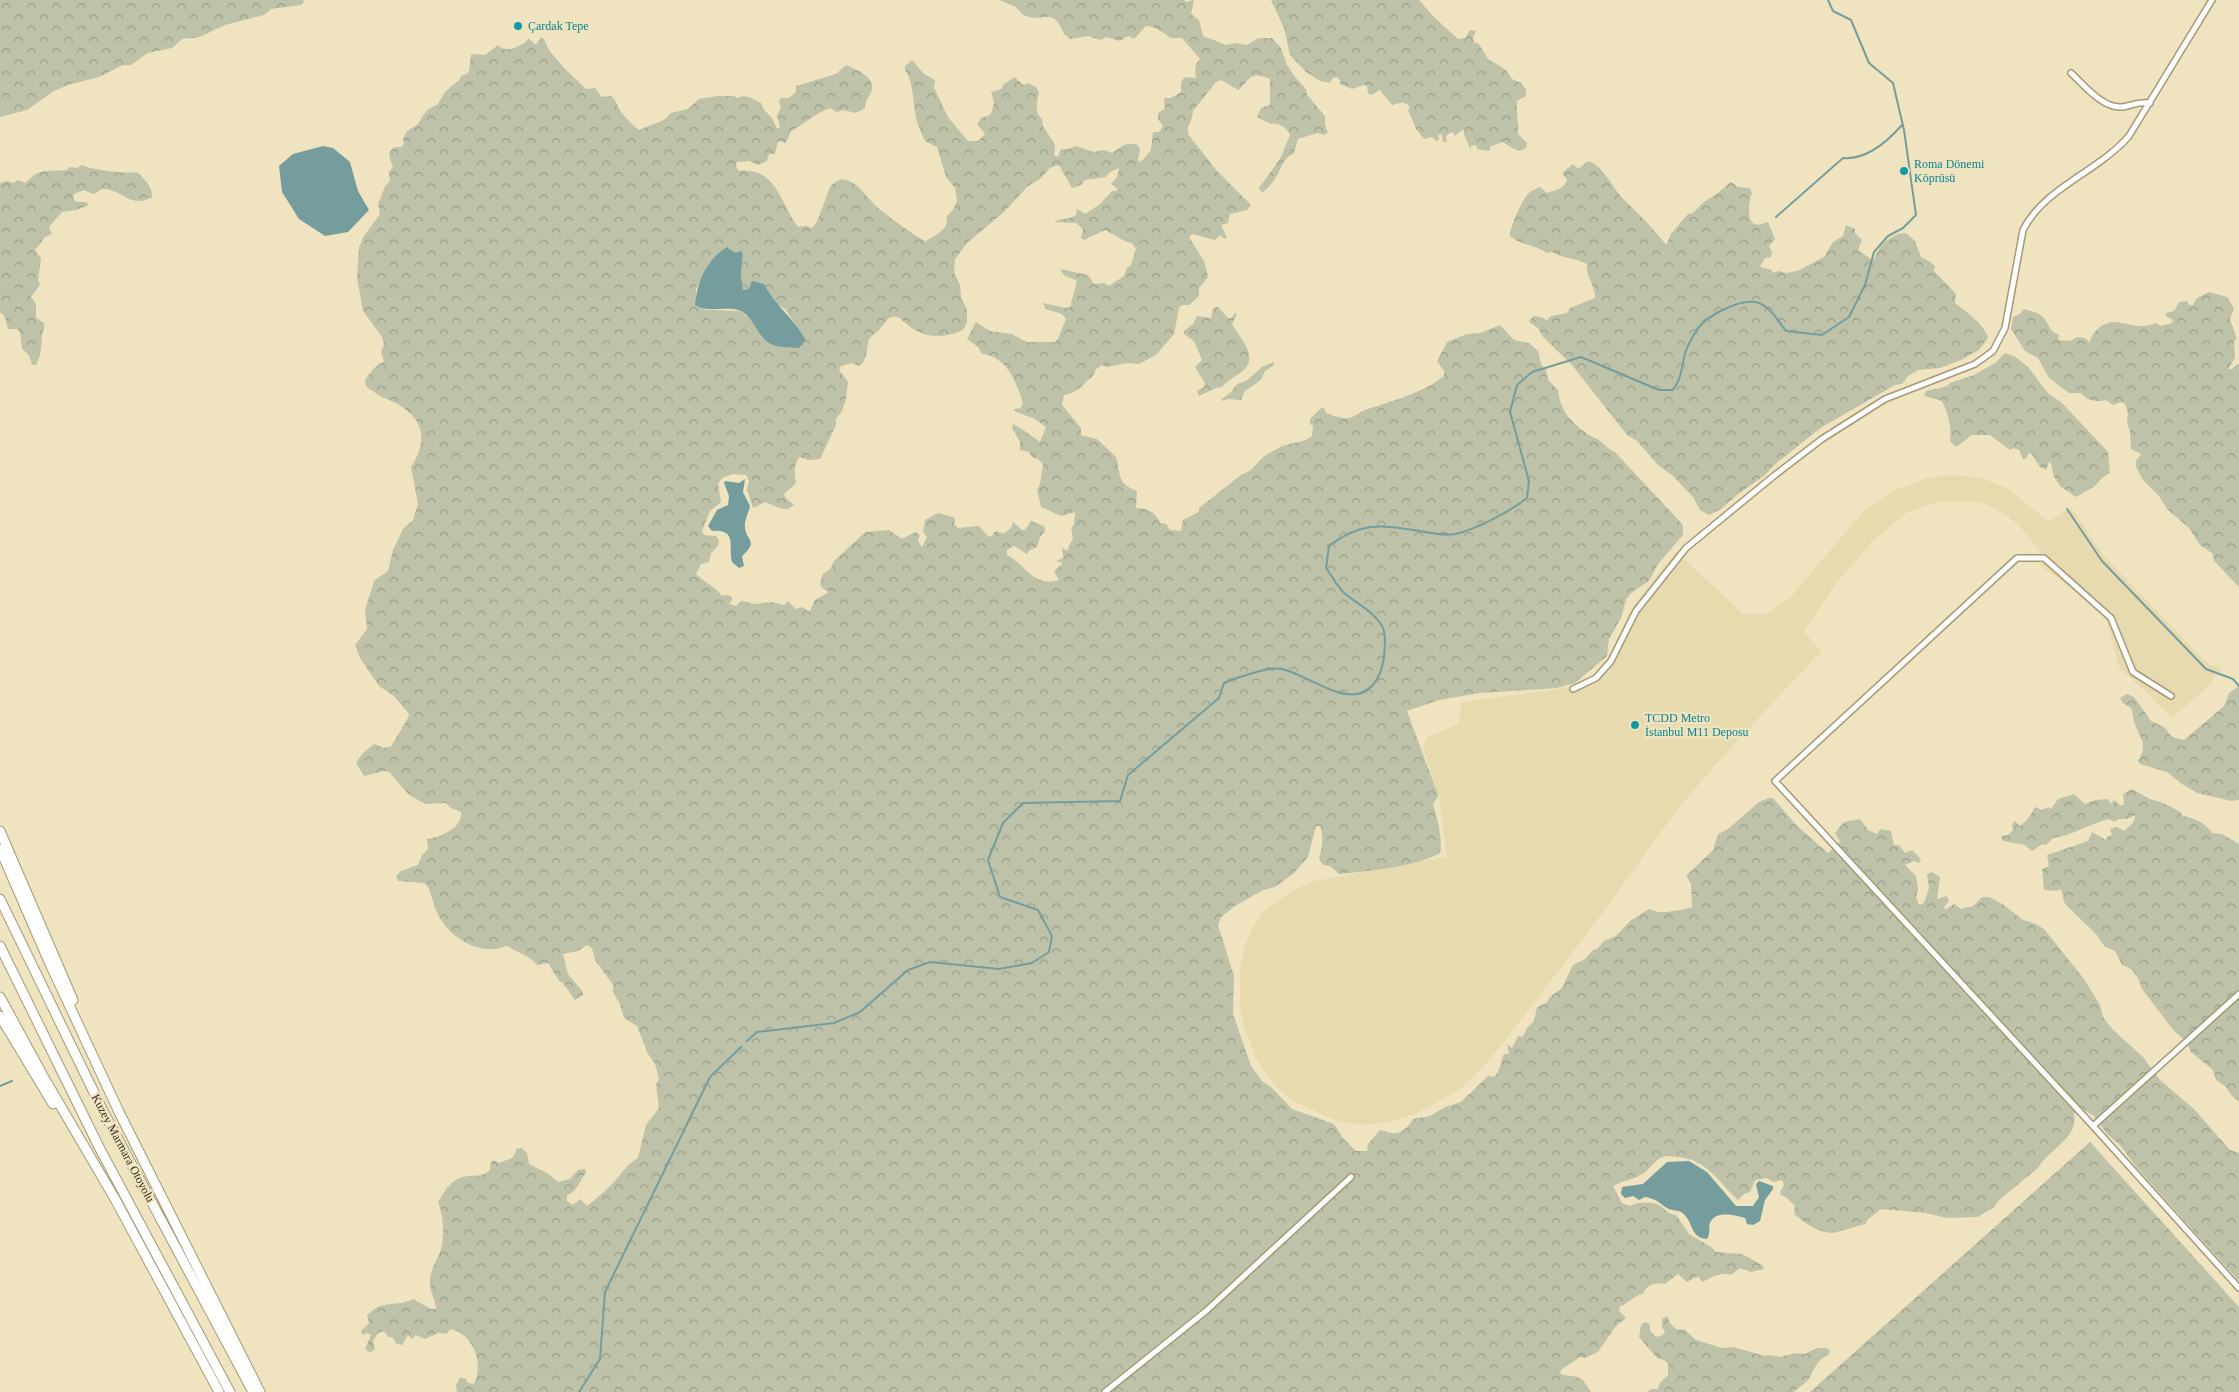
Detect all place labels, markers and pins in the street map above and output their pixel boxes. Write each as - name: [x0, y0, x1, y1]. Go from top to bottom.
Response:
- place label: Çardak Tepe: [528, 19, 589, 33]
- marker: Çardak Tepe: [512, 20, 524, 32]
- place label: Roma Dönemi Köprüsü: [1914, 157, 1985, 185]
- marker: Roma Dönemi Köprüsü: [1898, 165, 1910, 177]
- place label: TCDD Metro İstanbul M11 Deposu: [1645, 711, 1749, 739]
- marker: TCDD Metro İstanbul M11 Deposu: [1629, 719, 1641, 731]

